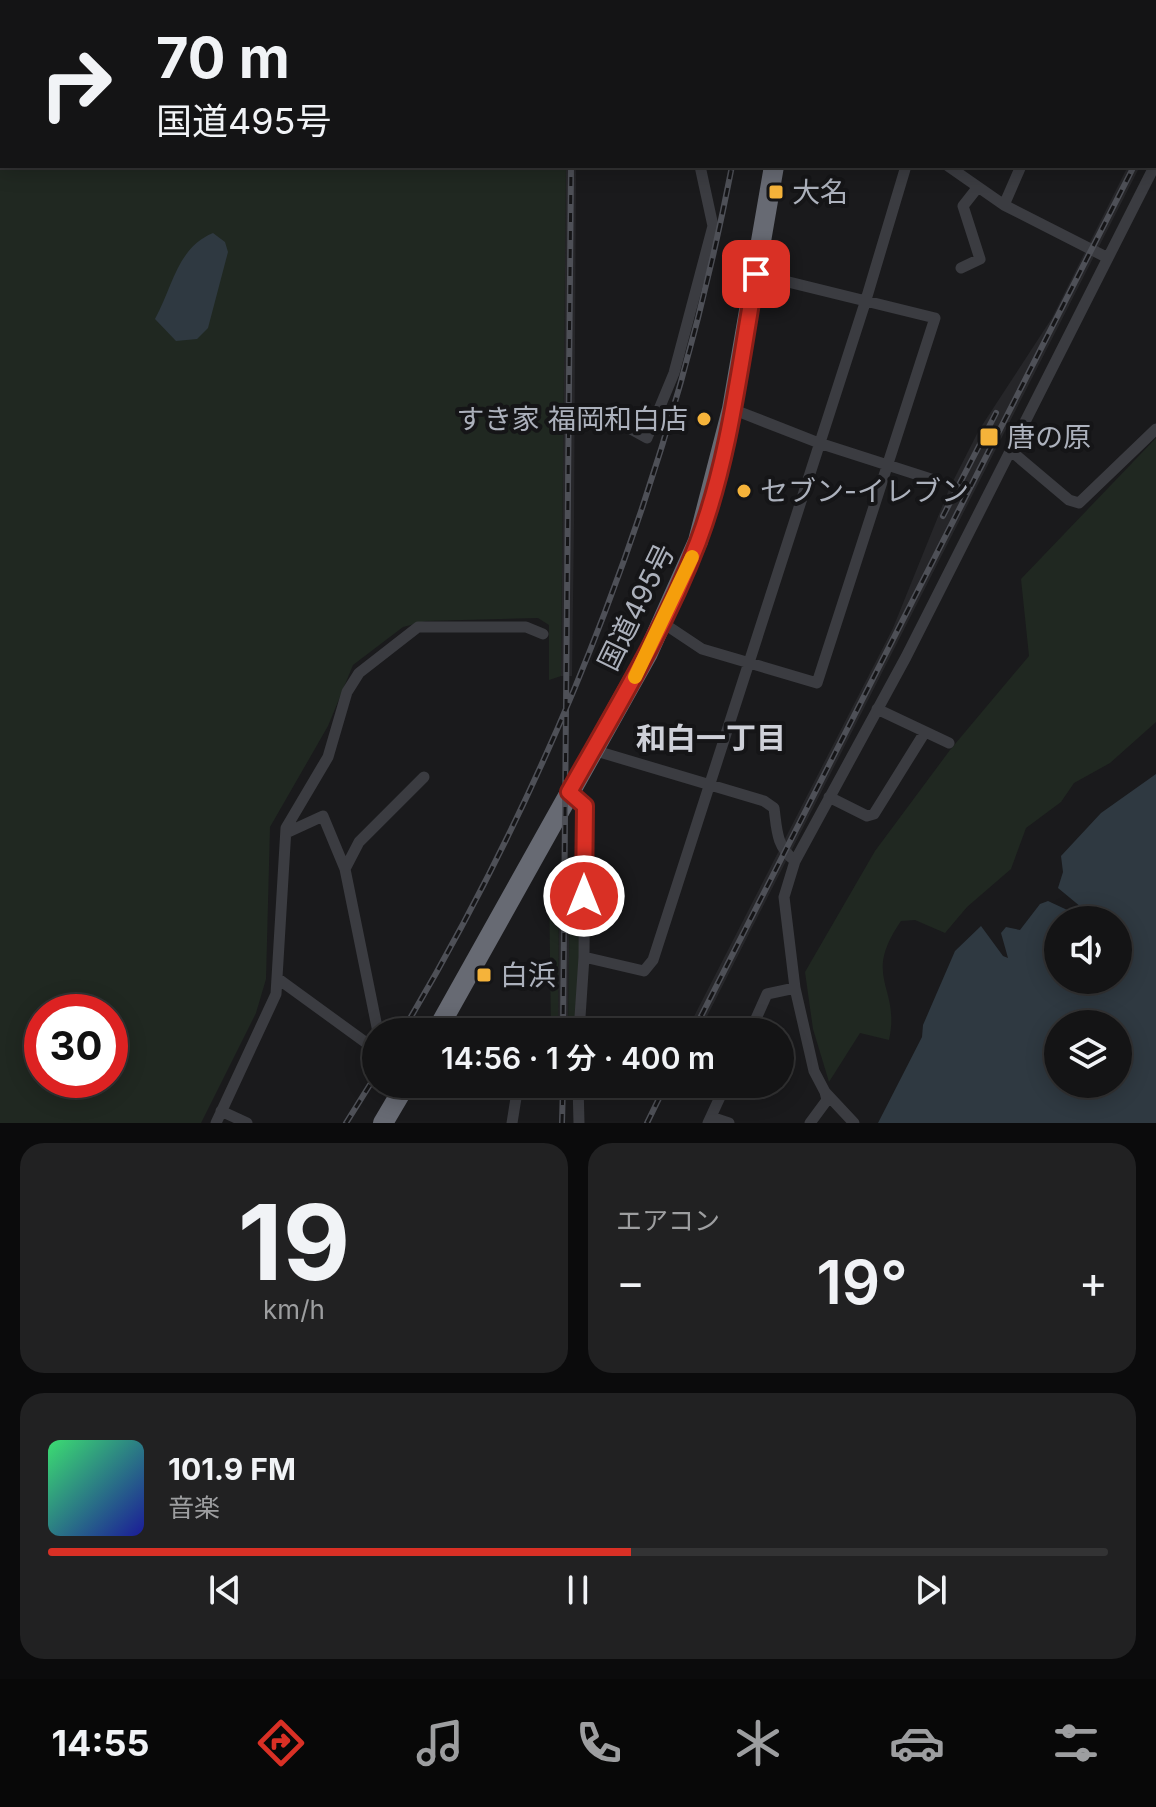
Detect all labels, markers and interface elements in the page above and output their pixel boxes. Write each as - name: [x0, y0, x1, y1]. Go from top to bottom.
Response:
- text: 70 m: [156, 24, 290, 92]
- icon: right: [24, 32, 128, 136]
- text: 国道495号: [156, 99, 331, 143]
- place label: 大名: [792, 175, 848, 209]
- marker: 大名: [767, 183, 785, 201]
- pin: [722, 240, 790, 308]
- icon: arrive: [734, 252, 778, 296]
- place label: すき家 福岡和白店: [456, 402, 688, 436]
- marker: すき家 福岡和白店: [695, 410, 713, 428]
- place label: 唐の原: [1007, 420, 1091, 454]
- marker: 唐の原: [978, 426, 1000, 448]
- place label: セブン-イレブン: [760, 474, 969, 508]
- marker: セブン-イレブン: [735, 482, 753, 500]
- street label: 国道495号: [591, 538, 681, 676]
- district label: 和白一丁目: [636, 720, 786, 756]
- position arrow: [542, 854, 626, 938]
- map controls: [1044, 906, 1132, 1098]
- button: sound: [1044, 906, 1132, 994]
- place label: 白浜: [500, 958, 556, 992]
- marker: 白浜: [475, 966, 493, 984]
- speed limit sign: 30: [24, 994, 128, 1098]
- button: layers: [1044, 1010, 1132, 1098]
- text: 14:56 · 1 分 · 400 m: [441, 1040, 715, 1076]
- text: 19: [238, 1179, 350, 1305]
- text: エアコン: [616, 1205, 720, 1236]
- text: 19°: [816, 1246, 908, 1318]
- text: −: [616, 1255, 645, 1309]
- text: +: [1079, 1255, 1108, 1309]
- text: km/h: [263, 1294, 325, 1325]
- text: 101.9 FM: [168, 1451, 296, 1487]
- text: 音楽: [168, 1492, 220, 1523]
- icon: previous: [203, 1568, 247, 1612]
- icon: pause: [556, 1568, 600, 1612]
- icon: next: [909, 1568, 953, 1612]
- icon: directions: [253, 1715, 309, 1771]
- icon: music: [412, 1715, 468, 1771]
- icon: phone: [571, 1715, 627, 1771]
- icon: climate: [730, 1715, 786, 1771]
- icon: car: [889, 1715, 945, 1771]
- icon: filters: [1048, 1715, 1104, 1771]
- text: 14:55: [52, 1721, 149, 1765]

